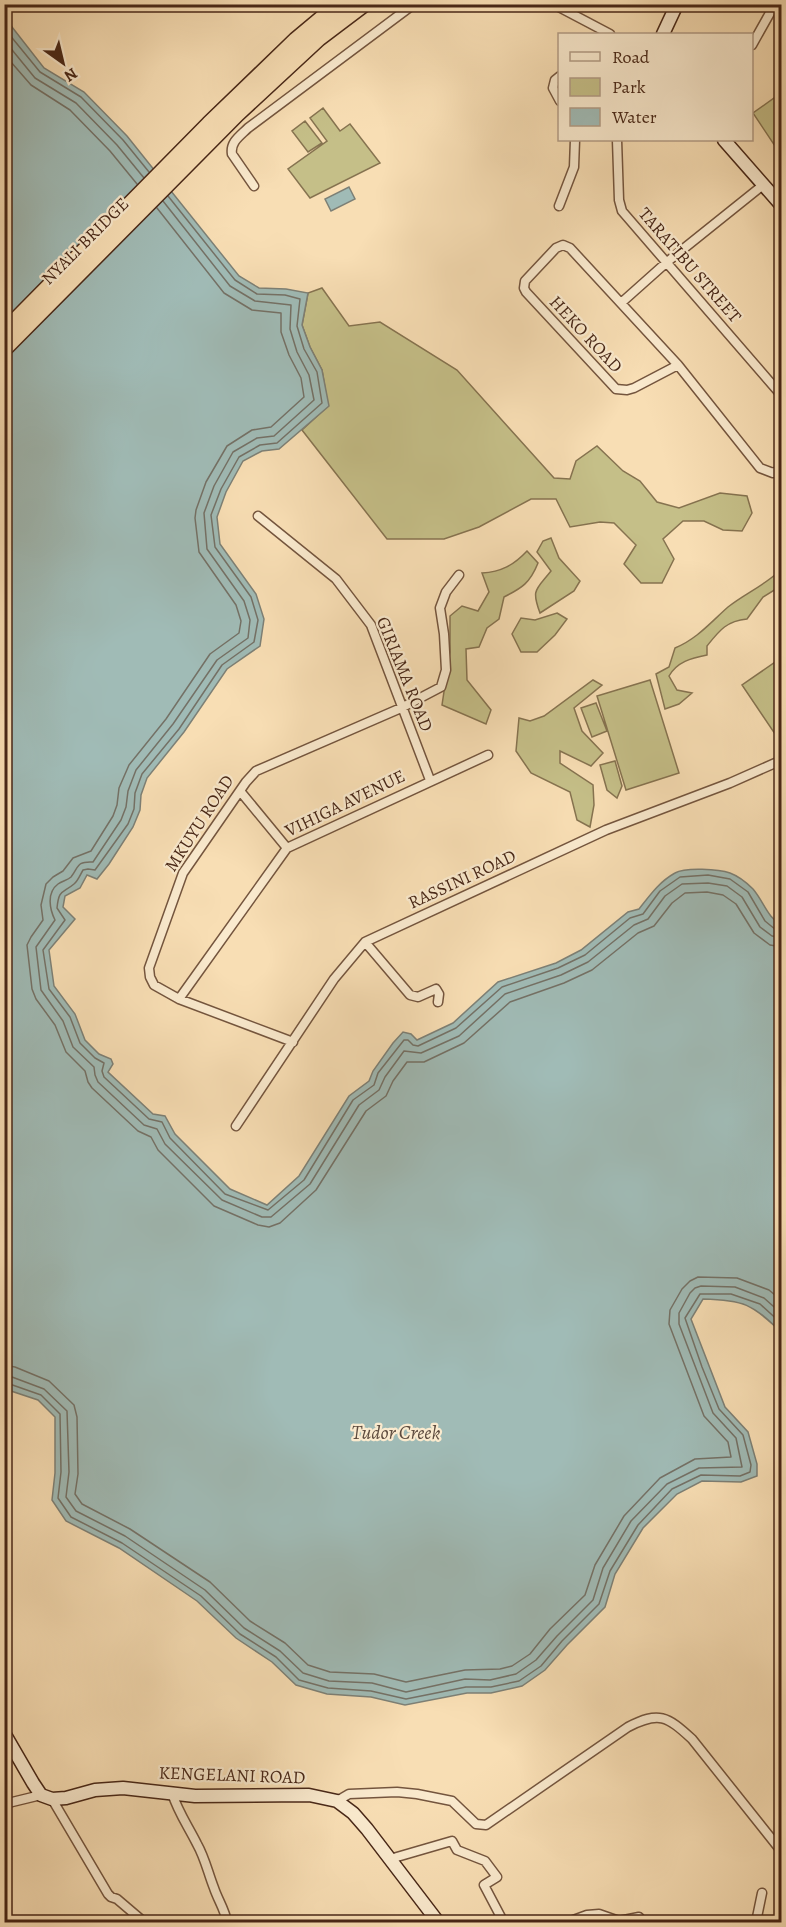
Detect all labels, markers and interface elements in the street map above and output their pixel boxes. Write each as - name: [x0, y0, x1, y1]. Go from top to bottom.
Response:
- north arrow: [33, 33, 93, 93]
- legend: [558, 33, 753, 141]
- text: Road: [612, 45, 650, 69]
- text: N: [60, 62, 82, 87]
- text: Park: [612, 75, 646, 99]
- text: Water: [611, 105, 657, 129]
- street label: NYALI BRIDGE: [36, 192, 134, 290]
- street label: TARATIBU STREET: [633, 202, 747, 328]
- street label: HEKO ROAD: [544, 290, 628, 378]
- street label: GIRIAMA ROAD: [371, 613, 439, 735]
- street label: VIHIGA AVENUE: [280, 764, 409, 843]
- street label: MKUYU ROAD: [159, 770, 239, 876]
- street label: RASSINI ROAD: [404, 844, 520, 914]
- water label: Tudor Creek: [352, 1419, 441, 1446]
- street label: KENGELANI ROAD: [158, 1760, 306, 1790]

